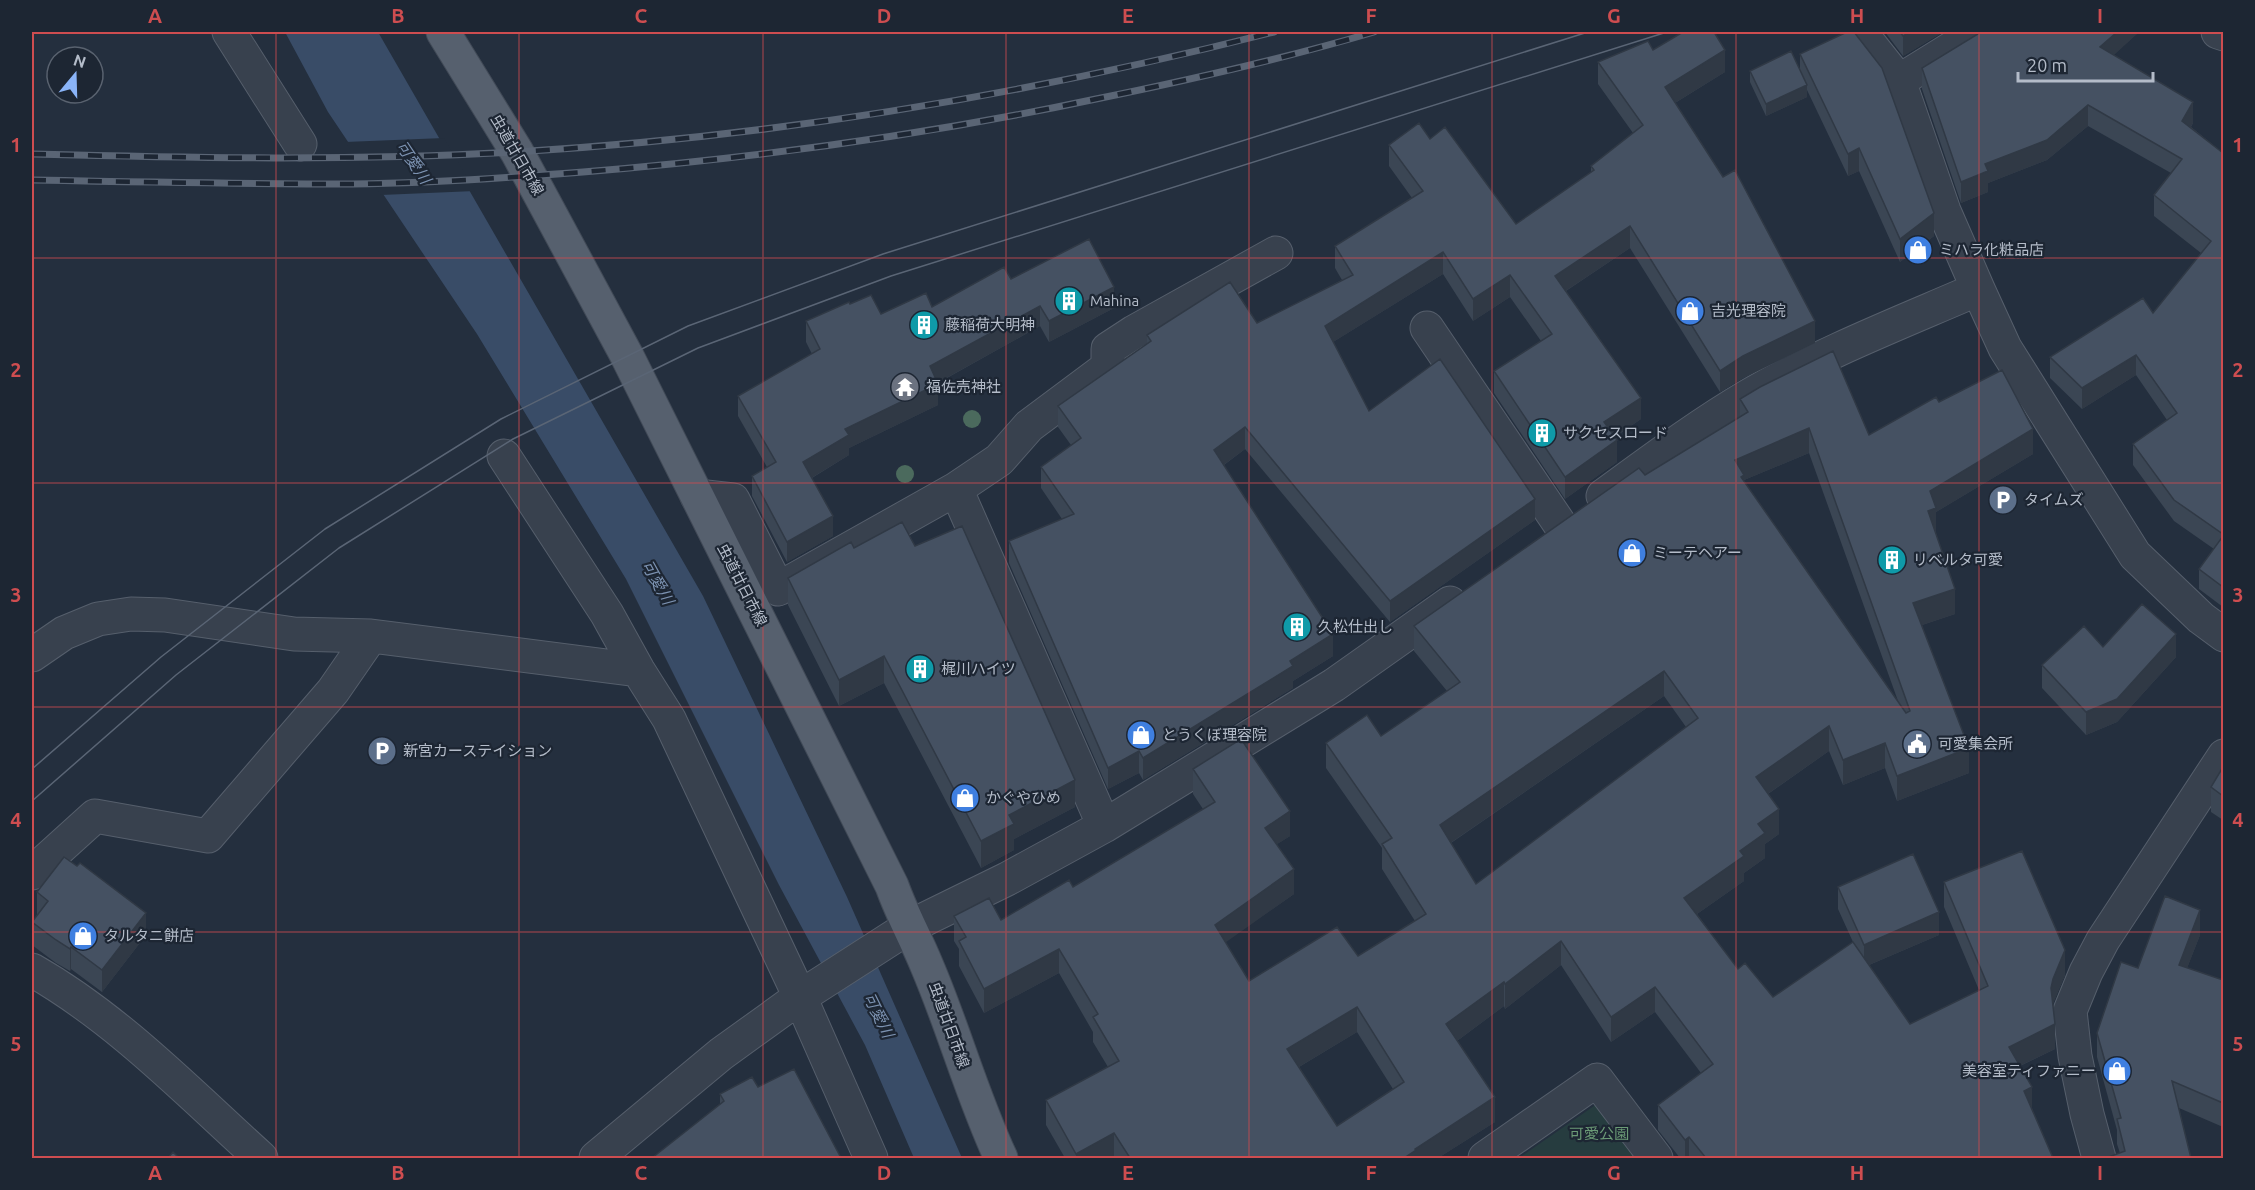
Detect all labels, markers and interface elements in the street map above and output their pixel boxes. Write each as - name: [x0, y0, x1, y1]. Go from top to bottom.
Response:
- text: A: [148, 4, 162, 27]
- text: B: [391, 4, 405, 27]
- text: C: [635, 4, 648, 27]
- text: D: [877, 4, 891, 27]
- text: E: [1122, 4, 1134, 27]
- text: F: [1365, 4, 1377, 27]
- text: G: [1607, 4, 1621, 27]
- text: H: [1850, 4, 1864, 27]
- text: I: [2097, 4, 2103, 27]
- north arrow: [45, 45, 105, 105]
- scale bar: [2018, 45, 2153, 83]
- text: N: [71, 50, 88, 71]
- text: 20 m: [2027, 55, 2067, 75]
- street label: 虫道廿日市線: [488, 112, 547, 198]
- text: 1: [10, 133, 22, 156]
- text: 1: [2232, 133, 2244, 156]
- water label: 可愛川: [393, 137, 436, 189]
- shop icon: ミハラ化粧品店: [1902, 234, 1934, 266]
- place label: ミハラ化粧品店: [1939, 241, 2044, 258]
- building icon: Mahina: [1053, 285, 1085, 317]
- place label: Mahina: [1090, 292, 1139, 309]
- shop icon: 吉光理容院: [1674, 295, 1706, 327]
- place label: 吉光理容院: [1711, 302, 1786, 319]
- building icon: 藤稲荷大明神: [908, 309, 940, 341]
- place label: 藤稲荷大明神: [945, 316, 1035, 333]
- text: 2: [10, 358, 22, 381]
- text: 2: [2232, 358, 2244, 381]
- temple icon: 福佐売神社: [889, 371, 921, 403]
- place label: 福佐売神社: [926, 378, 1001, 395]
- building icon: サクセスロード: [1526, 417, 1558, 449]
- place label: サクセスロード: [1563, 424, 1668, 441]
- parking icon: タイムズ: [1987, 484, 2019, 516]
- place label: タイムズ: [2024, 491, 2084, 508]
- shop icon: ミーテヘアー: [1616, 537, 1648, 569]
- street label: 虫道廿日市線: [714, 541, 770, 629]
- place label: ミーテヘアー: [1653, 544, 1742, 561]
- building icon: リベルタ可愛: [1876, 544, 1908, 576]
- place label: リベルタ可愛: [1913, 551, 2003, 568]
- water label: 可愛川: [638, 557, 678, 609]
- text: 3: [10, 583, 22, 606]
- text: 3: [2232, 583, 2244, 606]
- building icon: 久松仕出し: [1281, 611, 1313, 643]
- place label: 久松仕出し: [1318, 618, 1393, 635]
- building icon: 梶川ハイツ: [904, 653, 936, 685]
- place label: 梶川ハイツ: [941, 660, 1016, 677]
- shop icon: とうくぼ理容院: [1125, 719, 1157, 751]
- place label: とうくぼ理容院: [1162, 726, 1267, 743]
- public building icon: 可愛集会所: [1901, 728, 1933, 760]
- parking icon: 新宮カーステイション: [366, 735, 398, 767]
- place label: 可愛集会所: [1938, 735, 2013, 752]
- place label: 新宮カーステイション: [403, 742, 552, 759]
- shop icon: かぐやひめ: [949, 782, 981, 814]
- place label: かぐやひめ: [986, 789, 1061, 806]
- text: 4: [10, 808, 22, 831]
- text: 4: [2232, 808, 2244, 831]
- shop icon: タルタニ餅店: [67, 920, 99, 952]
- place label: タルタニ餅店: [104, 927, 194, 944]
- street label: 虫道廿日市線: [926, 980, 973, 1070]
- water label: 可愛川: [860, 989, 898, 1042]
- text: 5: [10, 1032, 22, 1055]
- text: 5: [2232, 1032, 2244, 1055]
- shop icon: 美容室ティファニー: [2101, 1055, 2133, 1087]
- place label: 美容室ティファニー: [1962, 1062, 2096, 1079]
- park label: 可愛公園: [1569, 1125, 1629, 1142]
- text: A: [148, 1161, 162, 1184]
- text: B: [391, 1161, 405, 1184]
- text: C: [635, 1161, 648, 1184]
- text: D: [877, 1161, 891, 1184]
- text: E: [1122, 1161, 1134, 1184]
- text: F: [1365, 1161, 1377, 1184]
- text: G: [1607, 1161, 1621, 1184]
- text: H: [1850, 1161, 1864, 1184]
- text: I: [2097, 1161, 2103, 1184]

